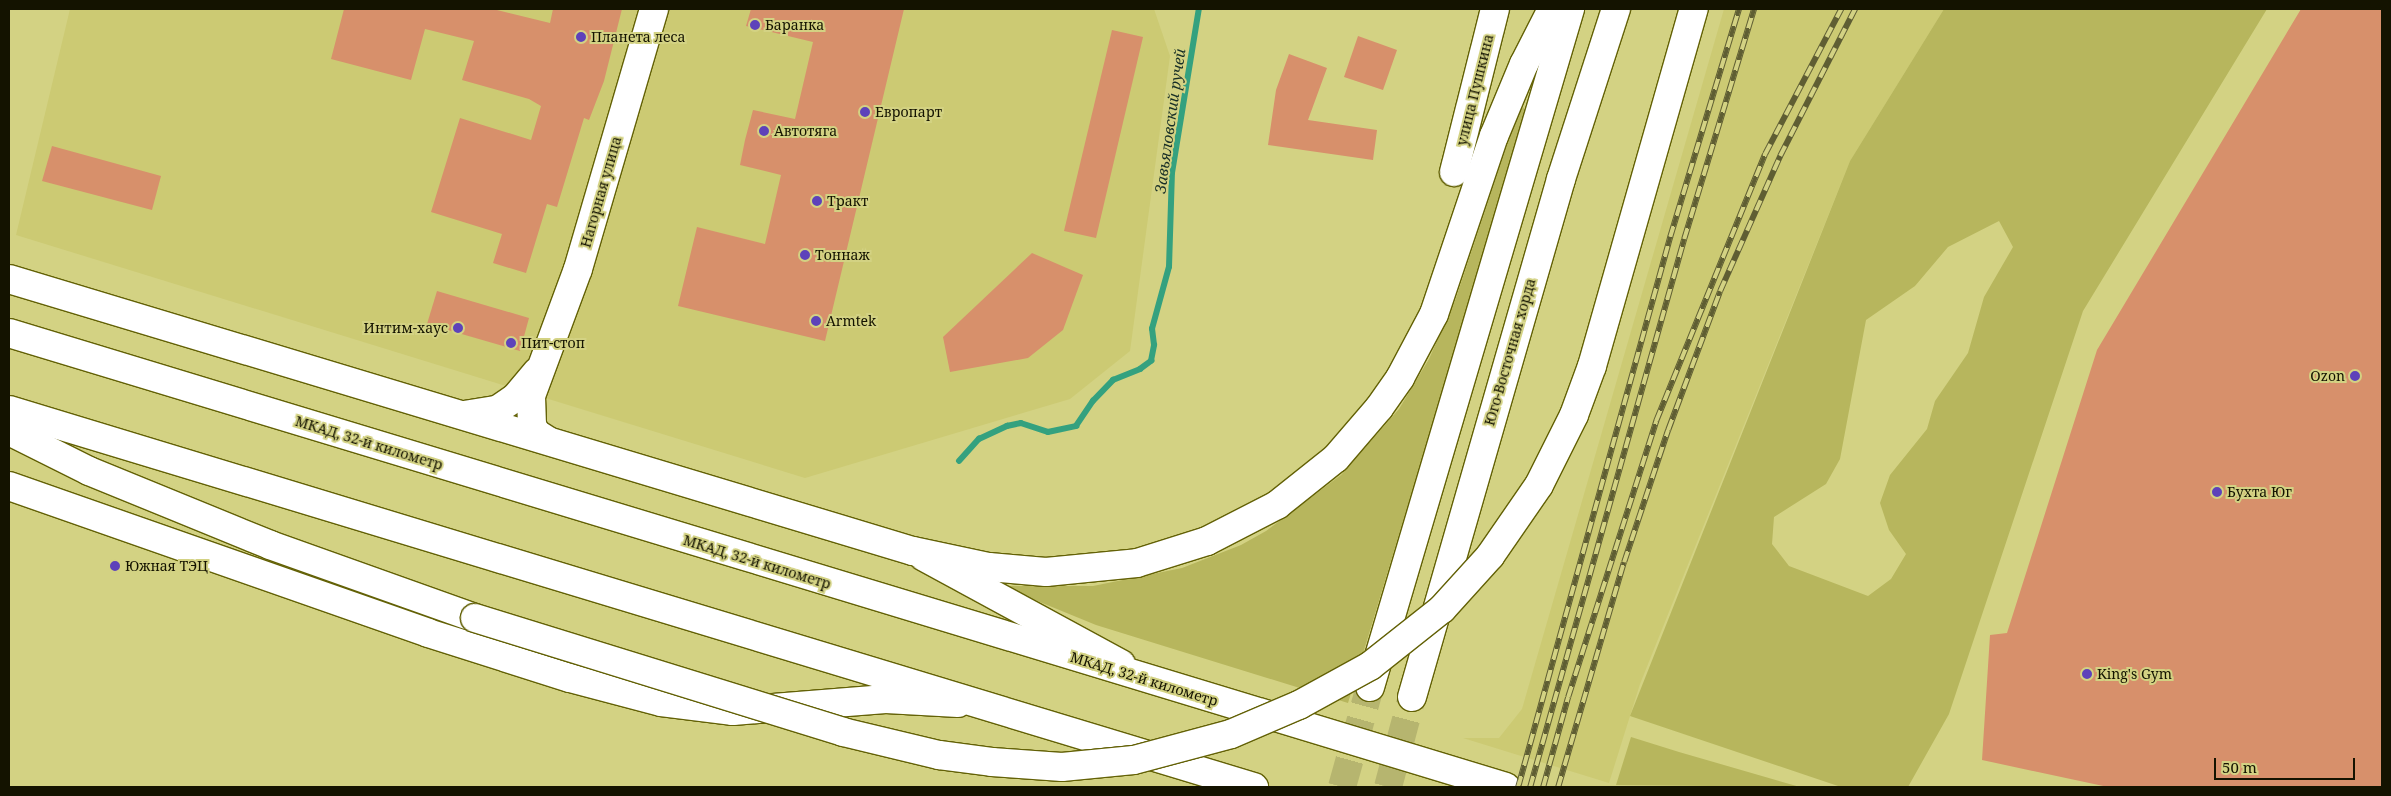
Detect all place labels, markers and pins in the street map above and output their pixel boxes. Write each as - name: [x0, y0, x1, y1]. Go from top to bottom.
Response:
- place label: Баранка: [765, 17, 824, 33]
- marker: Баранка: [749, 19, 761, 31]
- place label: Планета леса: [591, 29, 685, 45]
- marker: Планета леса: [575, 31, 587, 43]
- place label: Европарт: [875, 104, 942, 120]
- marker: Европарт: [859, 106, 871, 118]
- place label: Автотяга: [774, 123, 837, 139]
- marker: Автотяга: [758, 125, 770, 137]
- place label: Тракт: [827, 193, 868, 209]
- marker: Тракт: [811, 195, 823, 207]
- place label: Тоннаж: [815, 247, 870, 263]
- marker: Тоннаж: [799, 249, 811, 261]
- place label: Armtek: [826, 313, 876, 329]
- marker: Armtek: [810, 315, 822, 327]
- place label: Интим-хаус: [364, 320, 448, 336]
- marker: Интим-хаус: [452, 322, 464, 334]
- place label: Пит-стоп: [521, 335, 585, 351]
- marker: Пит-стоп: [505, 337, 517, 349]
- place label: Ozon: [2310, 368, 2345, 384]
- marker: Ozon: [2349, 370, 2361, 382]
- place label: Бухта Юг: [2227, 484, 2292, 500]
- marker: Бухта Юг: [2211, 486, 2223, 498]
- place label: Южная ТЭЦ: [125, 558, 208, 574]
- marker: Южная ТЭЦ: [109, 560, 121, 572]
- place label: King's Gym: [2097, 666, 2172, 682]
- marker: King's Gym: [2081, 668, 2093, 680]

